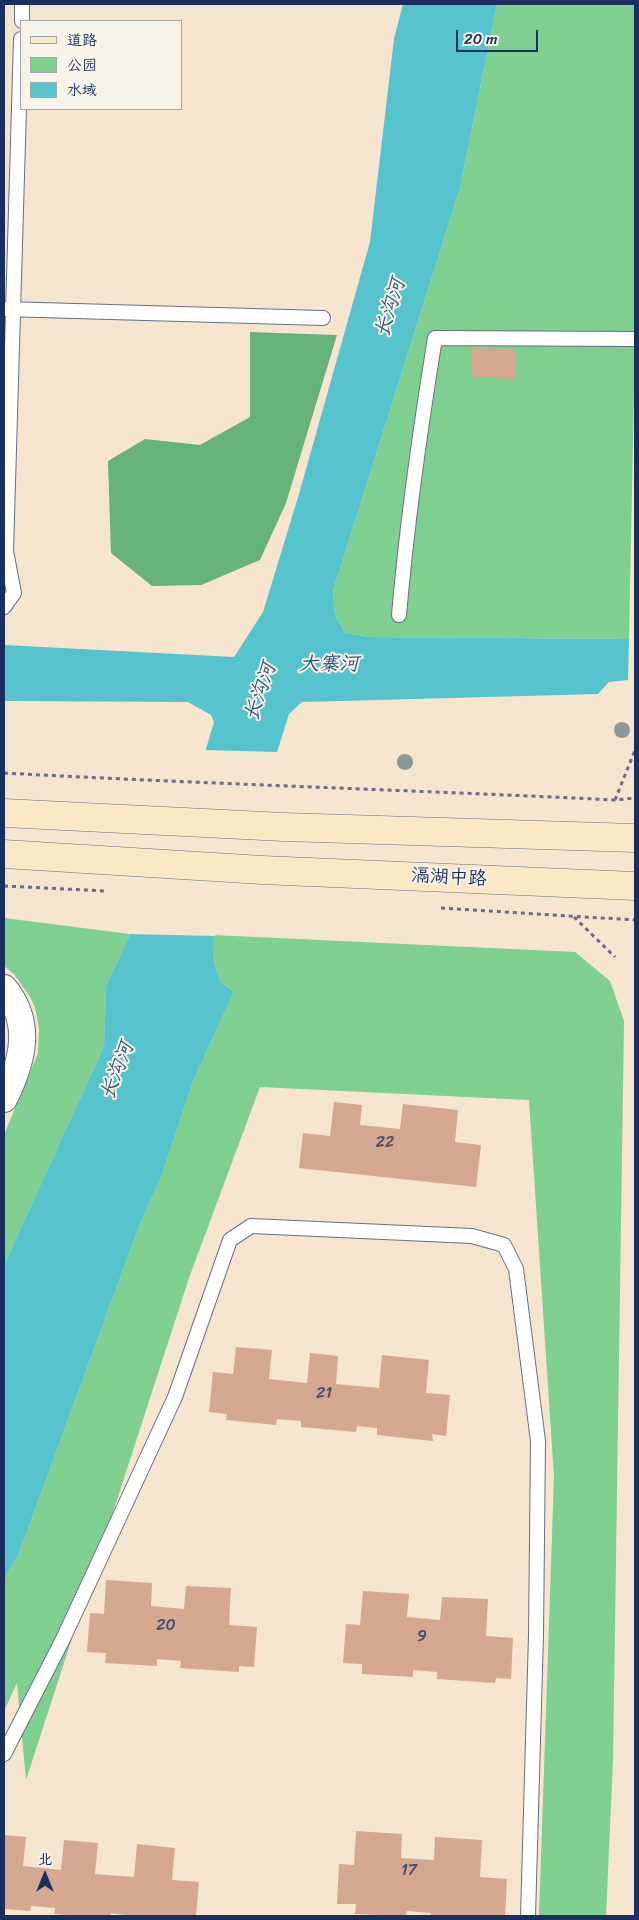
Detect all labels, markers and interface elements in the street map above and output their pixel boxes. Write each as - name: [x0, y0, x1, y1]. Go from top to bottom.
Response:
- legend: [20, 20, 182, 110]
- scale bar: [459, 20, 542, 52]
- text: 20 m: [464, 26, 498, 52]
- text: 道路: [67, 27, 97, 53]
- text: 公园: [67, 52, 97, 78]
- text: 水域: [67, 77, 97, 103]
- water label: 长沟河: [371, 276, 411, 340]
- water label: 大寨河: [299, 653, 359, 677]
- water label: 长沟河: [240, 660, 282, 724]
- street label: 滆湖中路: [410, 865, 488, 891]
- water label: 长沟河: [96, 1039, 140, 1103]
- house number: 22: [376, 1133, 394, 1153]
- house number: 21: [316, 1384, 332, 1404]
- house number: 20: [156, 1616, 176, 1636]
- house number: 9: [417, 1627, 427, 1647]
- text: 北: [38, 1847, 52, 1872]
- north arrow: [20, 1850, 70, 1900]
- house number: 17: [401, 1861, 417, 1881]

